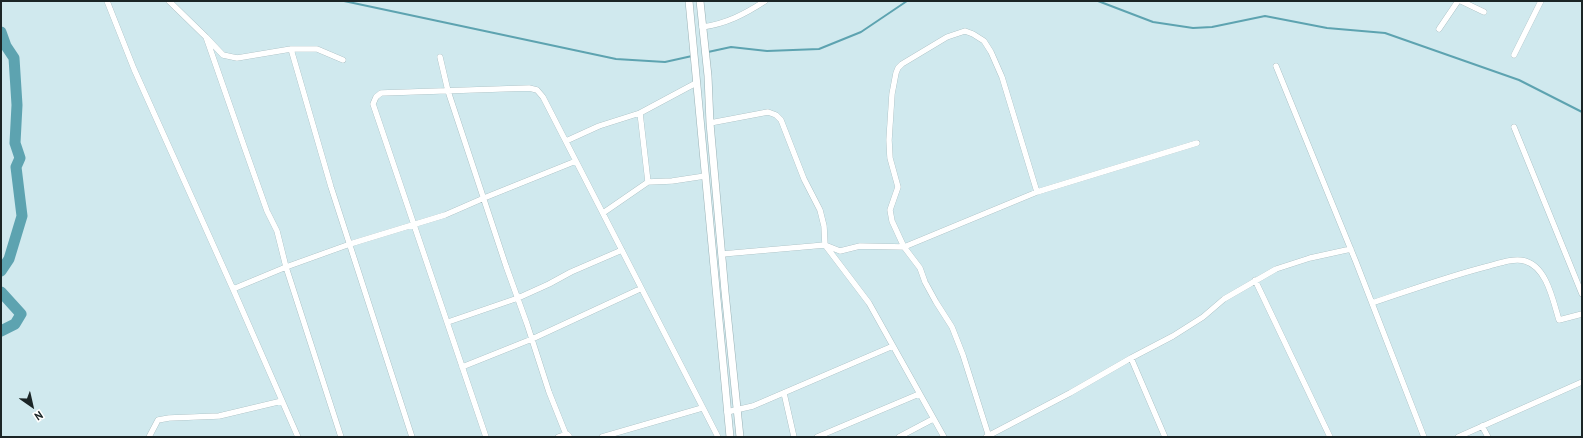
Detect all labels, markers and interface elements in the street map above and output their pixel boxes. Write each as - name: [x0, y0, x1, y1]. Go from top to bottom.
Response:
- north arrow: [12, 386, 52, 426]
- text: N: [32, 408, 46, 424]

